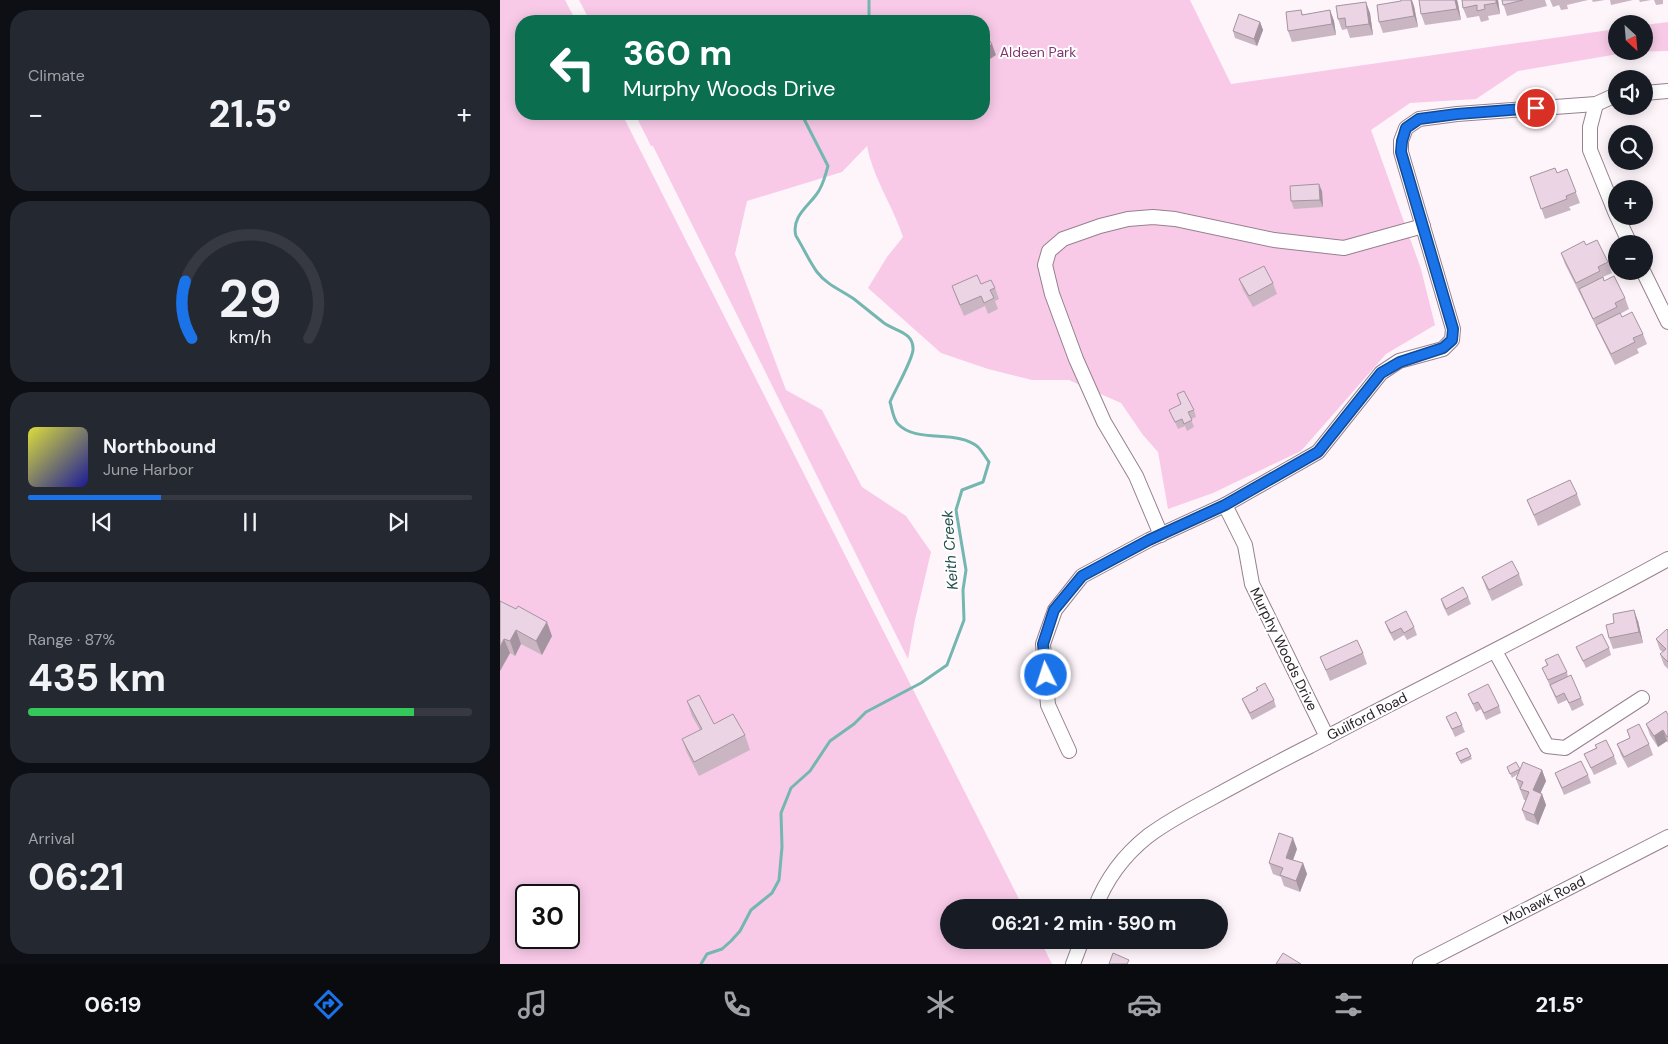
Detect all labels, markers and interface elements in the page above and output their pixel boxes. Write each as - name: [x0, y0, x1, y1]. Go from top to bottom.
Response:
- north arrow: [1608, 15, 1652, 60]
- map controls: [1608, 15, 1653, 280]
- text: 360 m: [623, 30, 732, 76]
- icon: left: [540, 35, 605, 100]
- park label: Aldeen Park: [1000, 43, 1076, 61]
- text: Climate: [28, 65, 85, 86]
- button: sound: [1608, 70, 1653, 115]
- text: Murphy Woods Drive: [623, 74, 835, 103]
- pin: [1515, 87, 1557, 129]
- text: 21.5°: [209, 89, 291, 139]
- icon: arrive: [1522, 94, 1550, 122]
- text: −: [28, 96, 43, 133]
- text: +: [457, 96, 472, 133]
- button: search: [1608, 125, 1653, 170]
- button: +: [1608, 180, 1653, 225]
- button: −: [1608, 235, 1653, 280]
- text: 29: [219, 265, 281, 333]
- text: km/h: [229, 325, 271, 349]
- text: Northbound: [103, 434, 216, 459]
- text: June Harbor: [103, 459, 194, 480]
- icon: previous: [88, 508, 116, 536]
- icon: pause: [236, 508, 264, 536]
- icon: next: [384, 508, 412, 536]
- water label: Keith Creek: [937, 509, 963, 591]
- street label: Murphy Woods Drive: [1246, 584, 1322, 714]
- text: Range · 87%: [28, 629, 115, 650]
- position arrow: [1019, 648, 1071, 700]
- text: 435 km: [28, 653, 166, 703]
- street label: Guilford Road: [1324, 688, 1410, 744]
- text: Arrival: [28, 828, 75, 849]
- text: 06:21: [28, 852, 124, 902]
- street label: Mohawk Road: [1500, 872, 1588, 928]
- speed limit sign: 30: [515, 884, 580, 949]
- text: 06:21 · 2 min · 590 m: [992, 911, 1176, 936]
- icon: directions: [311, 987, 346, 1022]
- icon: music: [515, 987, 550, 1022]
- icon: phone: [719, 987, 754, 1022]
- icon: climate: [923, 987, 958, 1022]
- icon: car: [1127, 987, 1162, 1022]
- icon: filters: [1331, 987, 1366, 1022]
- text: 06:19: [85, 990, 142, 1019]
- text: 21.5°: [1535, 990, 1583, 1019]

